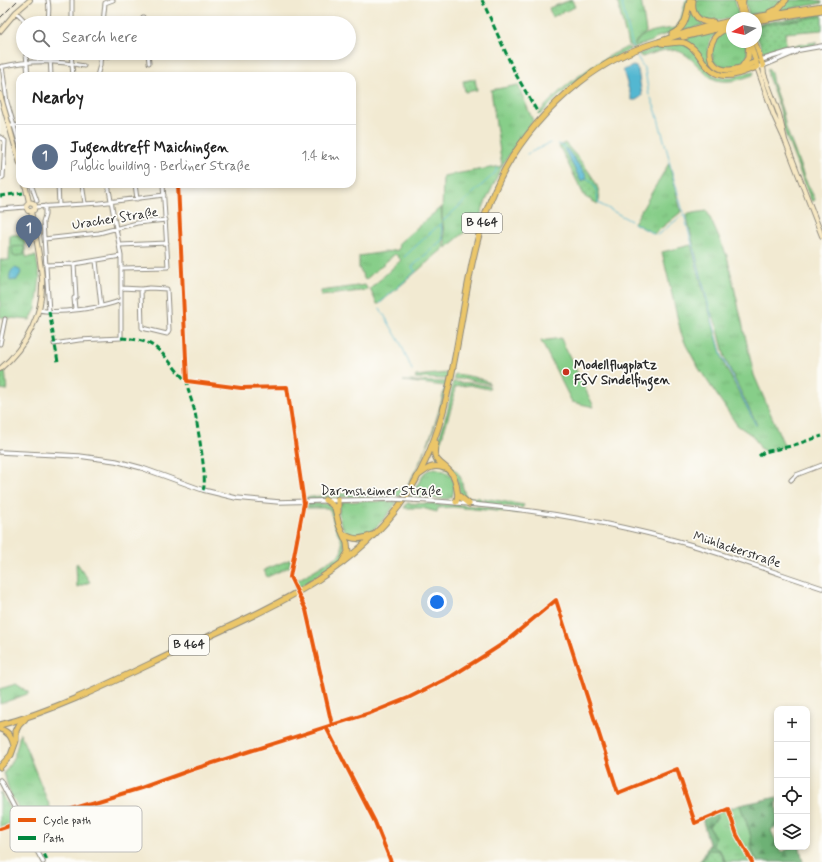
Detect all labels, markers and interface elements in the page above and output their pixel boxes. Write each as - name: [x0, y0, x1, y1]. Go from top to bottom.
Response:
- north arrow: [726, 12, 762, 48]
- search box: [16, 16, 356, 60]
- icon: search: [30, 27, 52, 49]
- text: Search here: [62, 28, 138, 48]
- text: Nearby: [32, 87, 84, 109]
- text: Jugendtreff Maichingen: [70, 138, 229, 158]
- text: 1: [42, 148, 48, 165]
- text: 1.4 km: [301, 148, 340, 165]
- text: Public building · Berliner Straße: [70, 158, 250, 175]
- street label: Uracher Straße: [71, 204, 159, 234]
- road number: B 464: [462, 213, 502, 233]
- pin: 1: [16, 215, 42, 248]
- place label: Modellflugplatz FSV Sindelfingen: [574, 357, 671, 392]
- marker: Modellflugplatz FSV Sindelfingen: [561, 367, 571, 377]
- street label: Darmsheimer Straße: [320, 483, 442, 500]
- street label: Mühlackerstraße: [691, 528, 783, 572]
- your location: [427, 592, 447, 612]
- road number: B 464: [169, 635, 209, 655]
- map controls: [774, 706, 810, 850]
- button: +: [774, 706, 810, 742]
- button: −: [774, 742, 810, 778]
- button: locate: [774, 778, 810, 814]
- legend: [10, 806, 142, 852]
- text: Cycle path: [43, 814, 91, 828]
- button: layers: [774, 814, 810, 850]
- text: Path: [43, 832, 64, 846]

